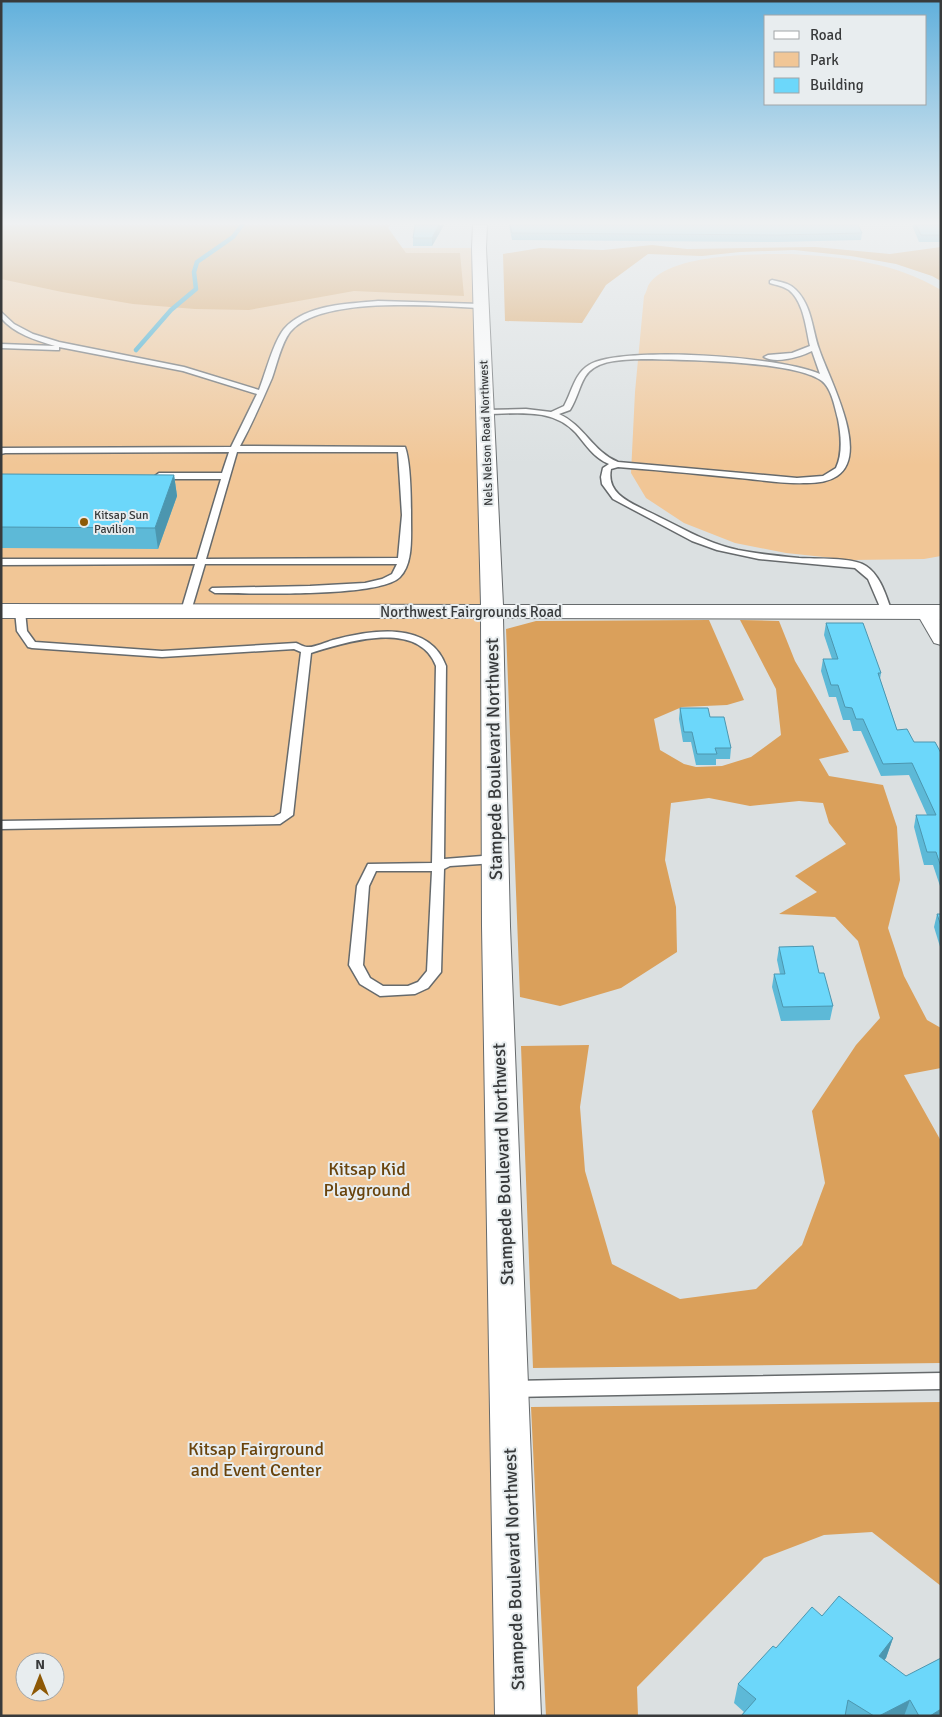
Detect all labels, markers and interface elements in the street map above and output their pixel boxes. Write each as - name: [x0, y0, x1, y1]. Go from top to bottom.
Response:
- legend: [764, 15, 927, 105]
- text: Road: [810, 26, 842, 44]
- text: Park: [810, 51, 839, 69]
- text: Building: [810, 76, 864, 94]
- street label: Nels Nelson Road Northwest: [476, 360, 497, 506]
- place label: Kitsap Sun Pavilion: [94, 508, 149, 537]
- marker: Kitsap Sun Pavilion: [78, 516, 90, 528]
- street label: Northwest Fairgrounds Road: [380, 603, 562, 621]
- street label: Stampede Boulevard Northwest: [481, 638, 507, 880]
- street label: Stampede Boulevard Northwest: [488, 1042, 518, 1286]
- park label: Kitsap Kid Playground: [323, 1158, 411, 1201]
- park label: Kitsap Fairground and Event Center: [188, 1438, 324, 1481]
- street label: Stampede Boulevard Northwest: [499, 1447, 529, 1691]
- north arrow: [15, 1652, 65, 1702]
- text: N: [35, 1656, 45, 1673]

